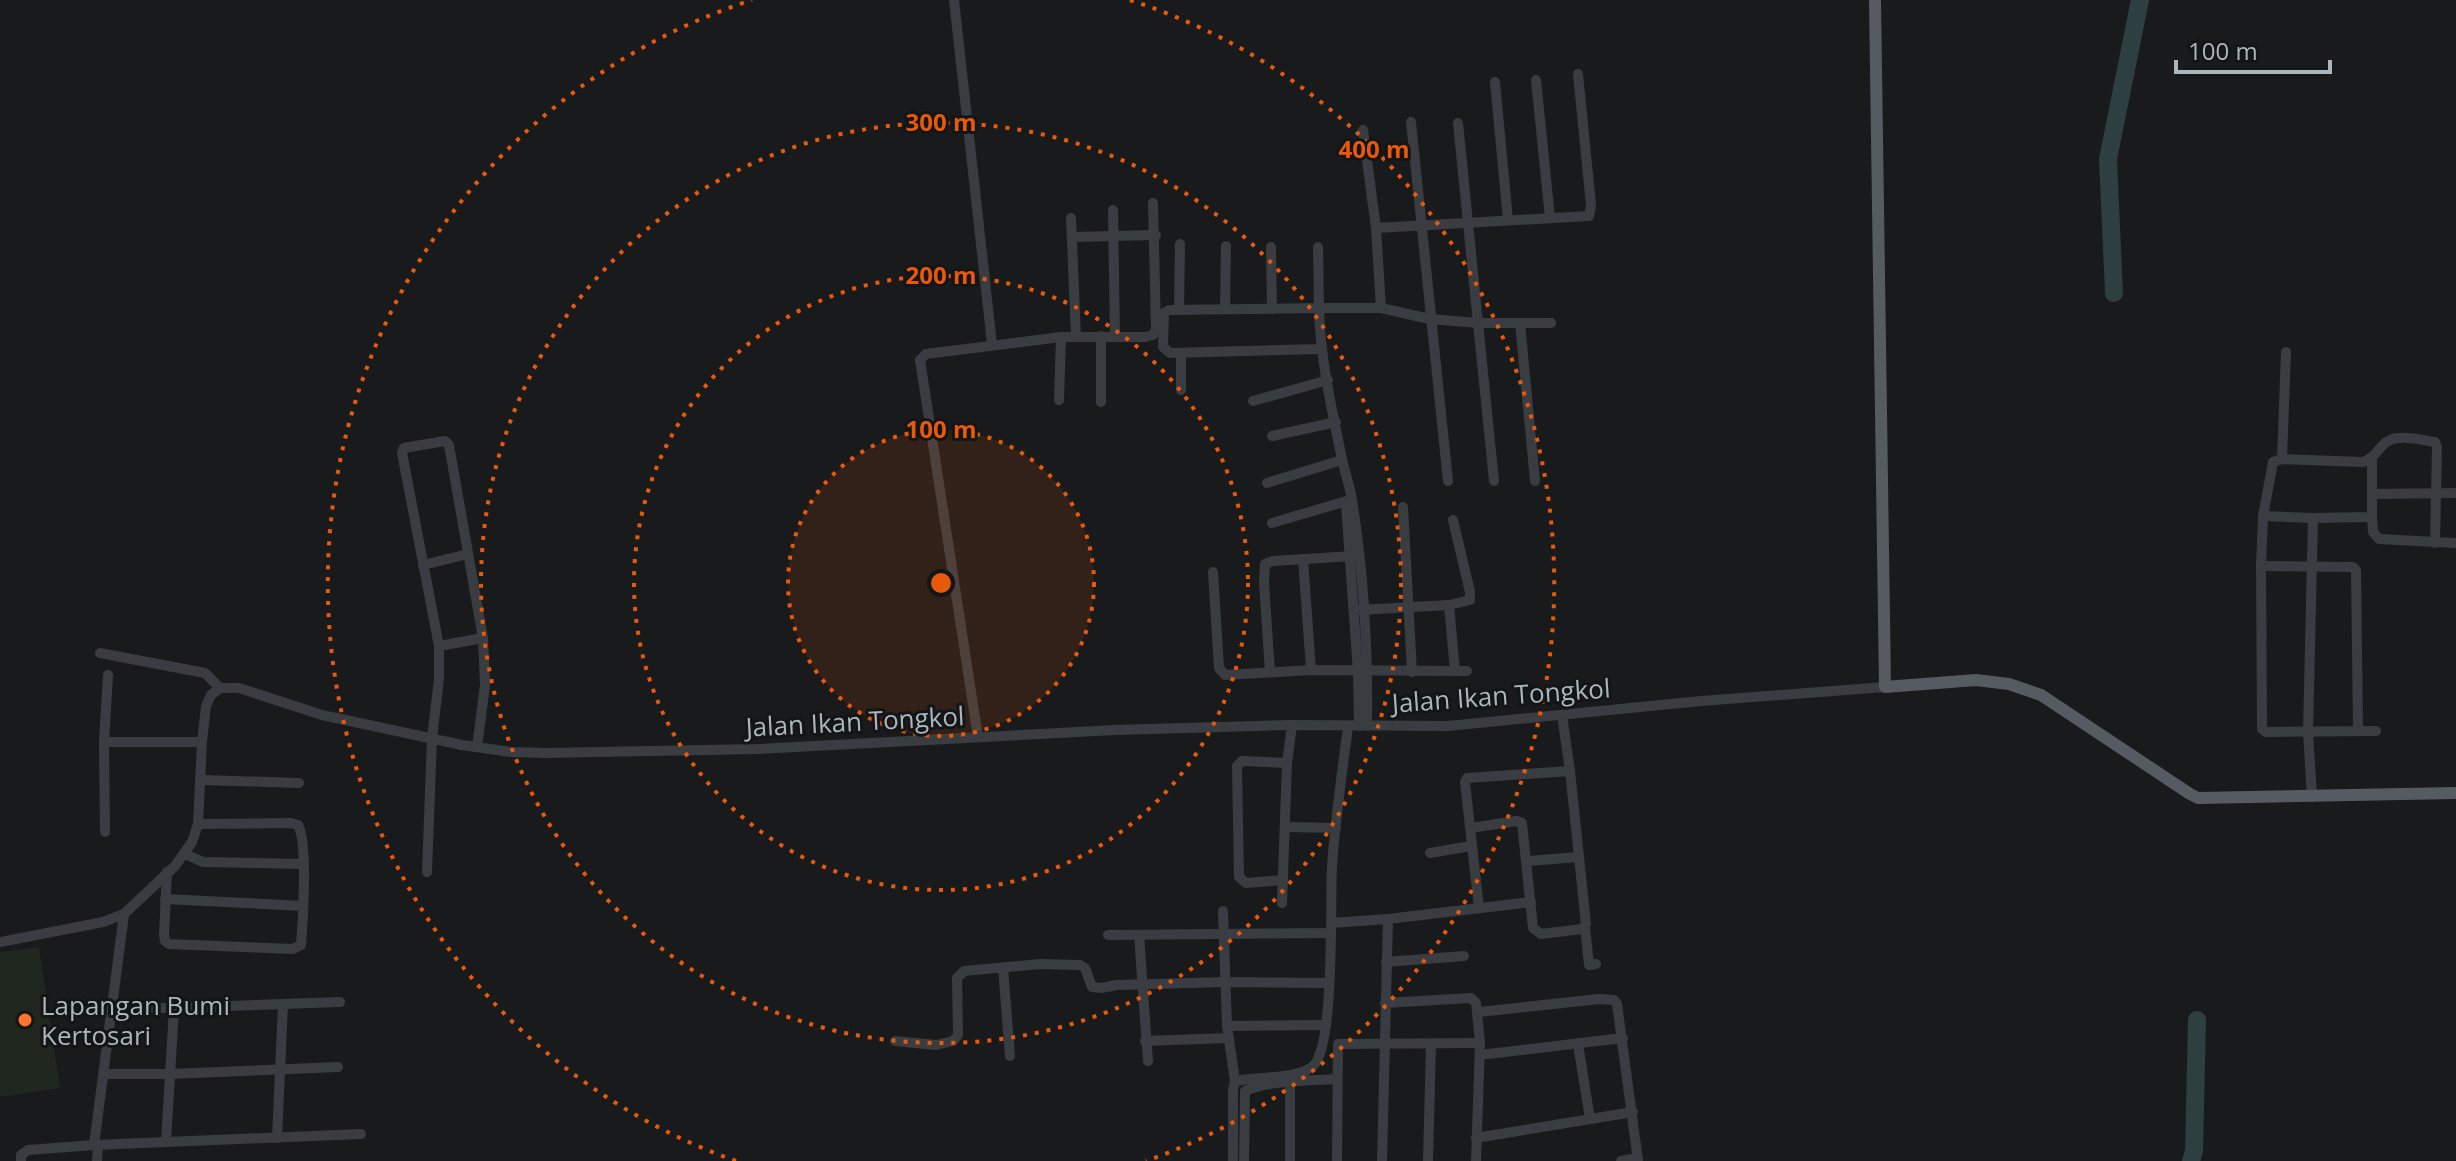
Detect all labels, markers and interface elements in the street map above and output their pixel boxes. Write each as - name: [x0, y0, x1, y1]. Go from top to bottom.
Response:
- scale bar: [2176, 24, 2330, 74]
- text: 100 m: [2188, 34, 2258, 67]
- text: 300 m: [906, 105, 976, 138]
- text: 400 m: [1339, 132, 1409, 165]
- text: 200 m: [906, 258, 976, 291]
- text: 100 m: [906, 412, 976, 445]
- centre of rings: [927, 569, 955, 597]
- street label: Jalan Ikan Tongkol: [1387, 669, 1612, 721]
- street label: Jalan Ikan Tongkol: [742, 697, 965, 745]
- place label: Lapangan Bumi Kertosari: [41, 987, 230, 1053]
- marker: Lapangan Bumi Kertosari: [16, 1011, 34, 1029]

